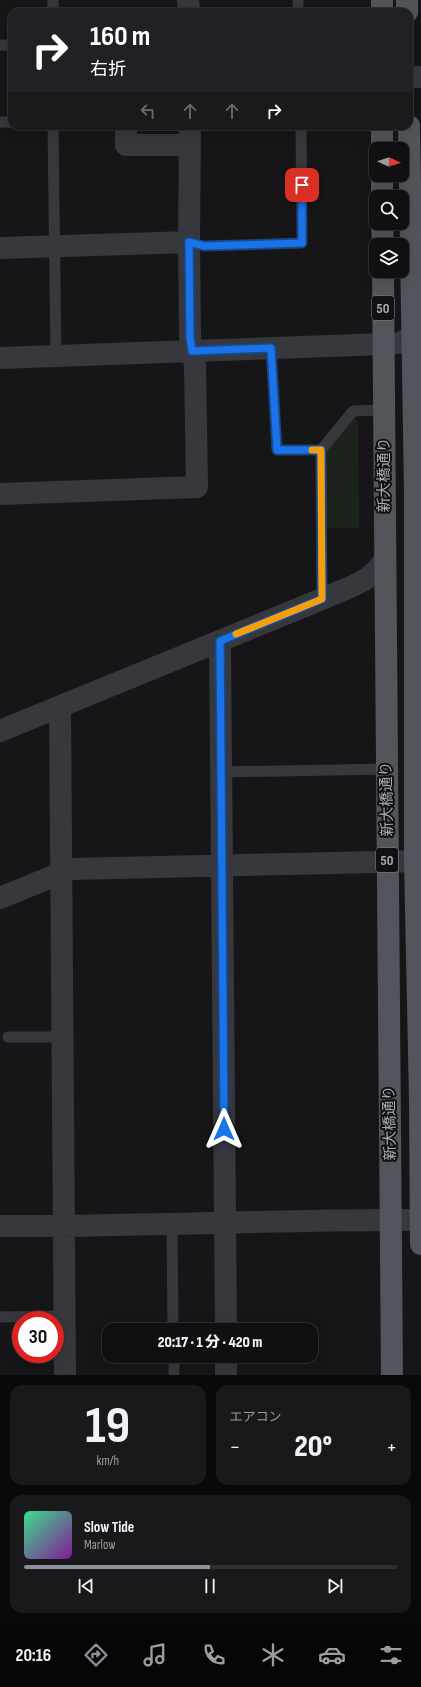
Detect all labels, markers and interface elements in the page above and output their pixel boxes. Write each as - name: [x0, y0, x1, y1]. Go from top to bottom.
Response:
- text: 160 m: [90, 20, 150, 53]
- icon: right: [24, 24, 76, 76]
- text: 右折: [90, 59, 126, 80]
- icon: left: [137, 100, 159, 122]
- icon: ahead: [179, 100, 201, 122]
- icon: ahead: [221, 100, 243, 122]
- icon: right: [263, 100, 285, 122]
- north arrow: [369, 142, 409, 182]
- map controls: [369, 142, 409, 278]
- pin: [285, 168, 319, 202]
- icon: arrive: [291, 174, 313, 196]
- button: search: [369, 190, 409, 230]
- button: layers: [369, 238, 409, 278]
- road number: 50: [372, 296, 394, 320]
- street label: 新大橋通り: [375, 437, 394, 513]
- street label: 新大橋通り: [377, 761, 397, 837]
- road number: 50: [376, 848, 398, 872]
- street label: 新大橋通り: [380, 1085, 400, 1161]
- position arrow: [203, 1108, 245, 1150]
- speed limit sign: 30: [12, 1311, 64, 1363]
- text: 20:17 · 1 分 · 420 m: [158, 1333, 262, 1352]
- text: 19: [85, 1395, 130, 1458]
- text: エアコン: [230, 1409, 282, 1425]
- text: 20°: [294, 1429, 332, 1465]
- text: −: [230, 1434, 240, 1461]
- text: +: [386, 1434, 397, 1461]
- text: km/h: [97, 1453, 119, 1469]
- text: Slow Tide: [84, 1518, 134, 1537]
- text: Marlow: [84, 1537, 116, 1553]
- icon: previous: [75, 1575, 97, 1597]
- icon: pause: [199, 1575, 221, 1597]
- icon: next: [324, 1575, 346, 1597]
- icon: directions: [82, 1641, 110, 1669]
- icon: music: [141, 1641, 169, 1669]
- icon: phone: [200, 1641, 228, 1669]
- icon: climate: [259, 1641, 287, 1669]
- icon: car: [318, 1641, 346, 1669]
- icon: filters: [377, 1641, 405, 1669]
- text: 20:16: [16, 1645, 51, 1666]

